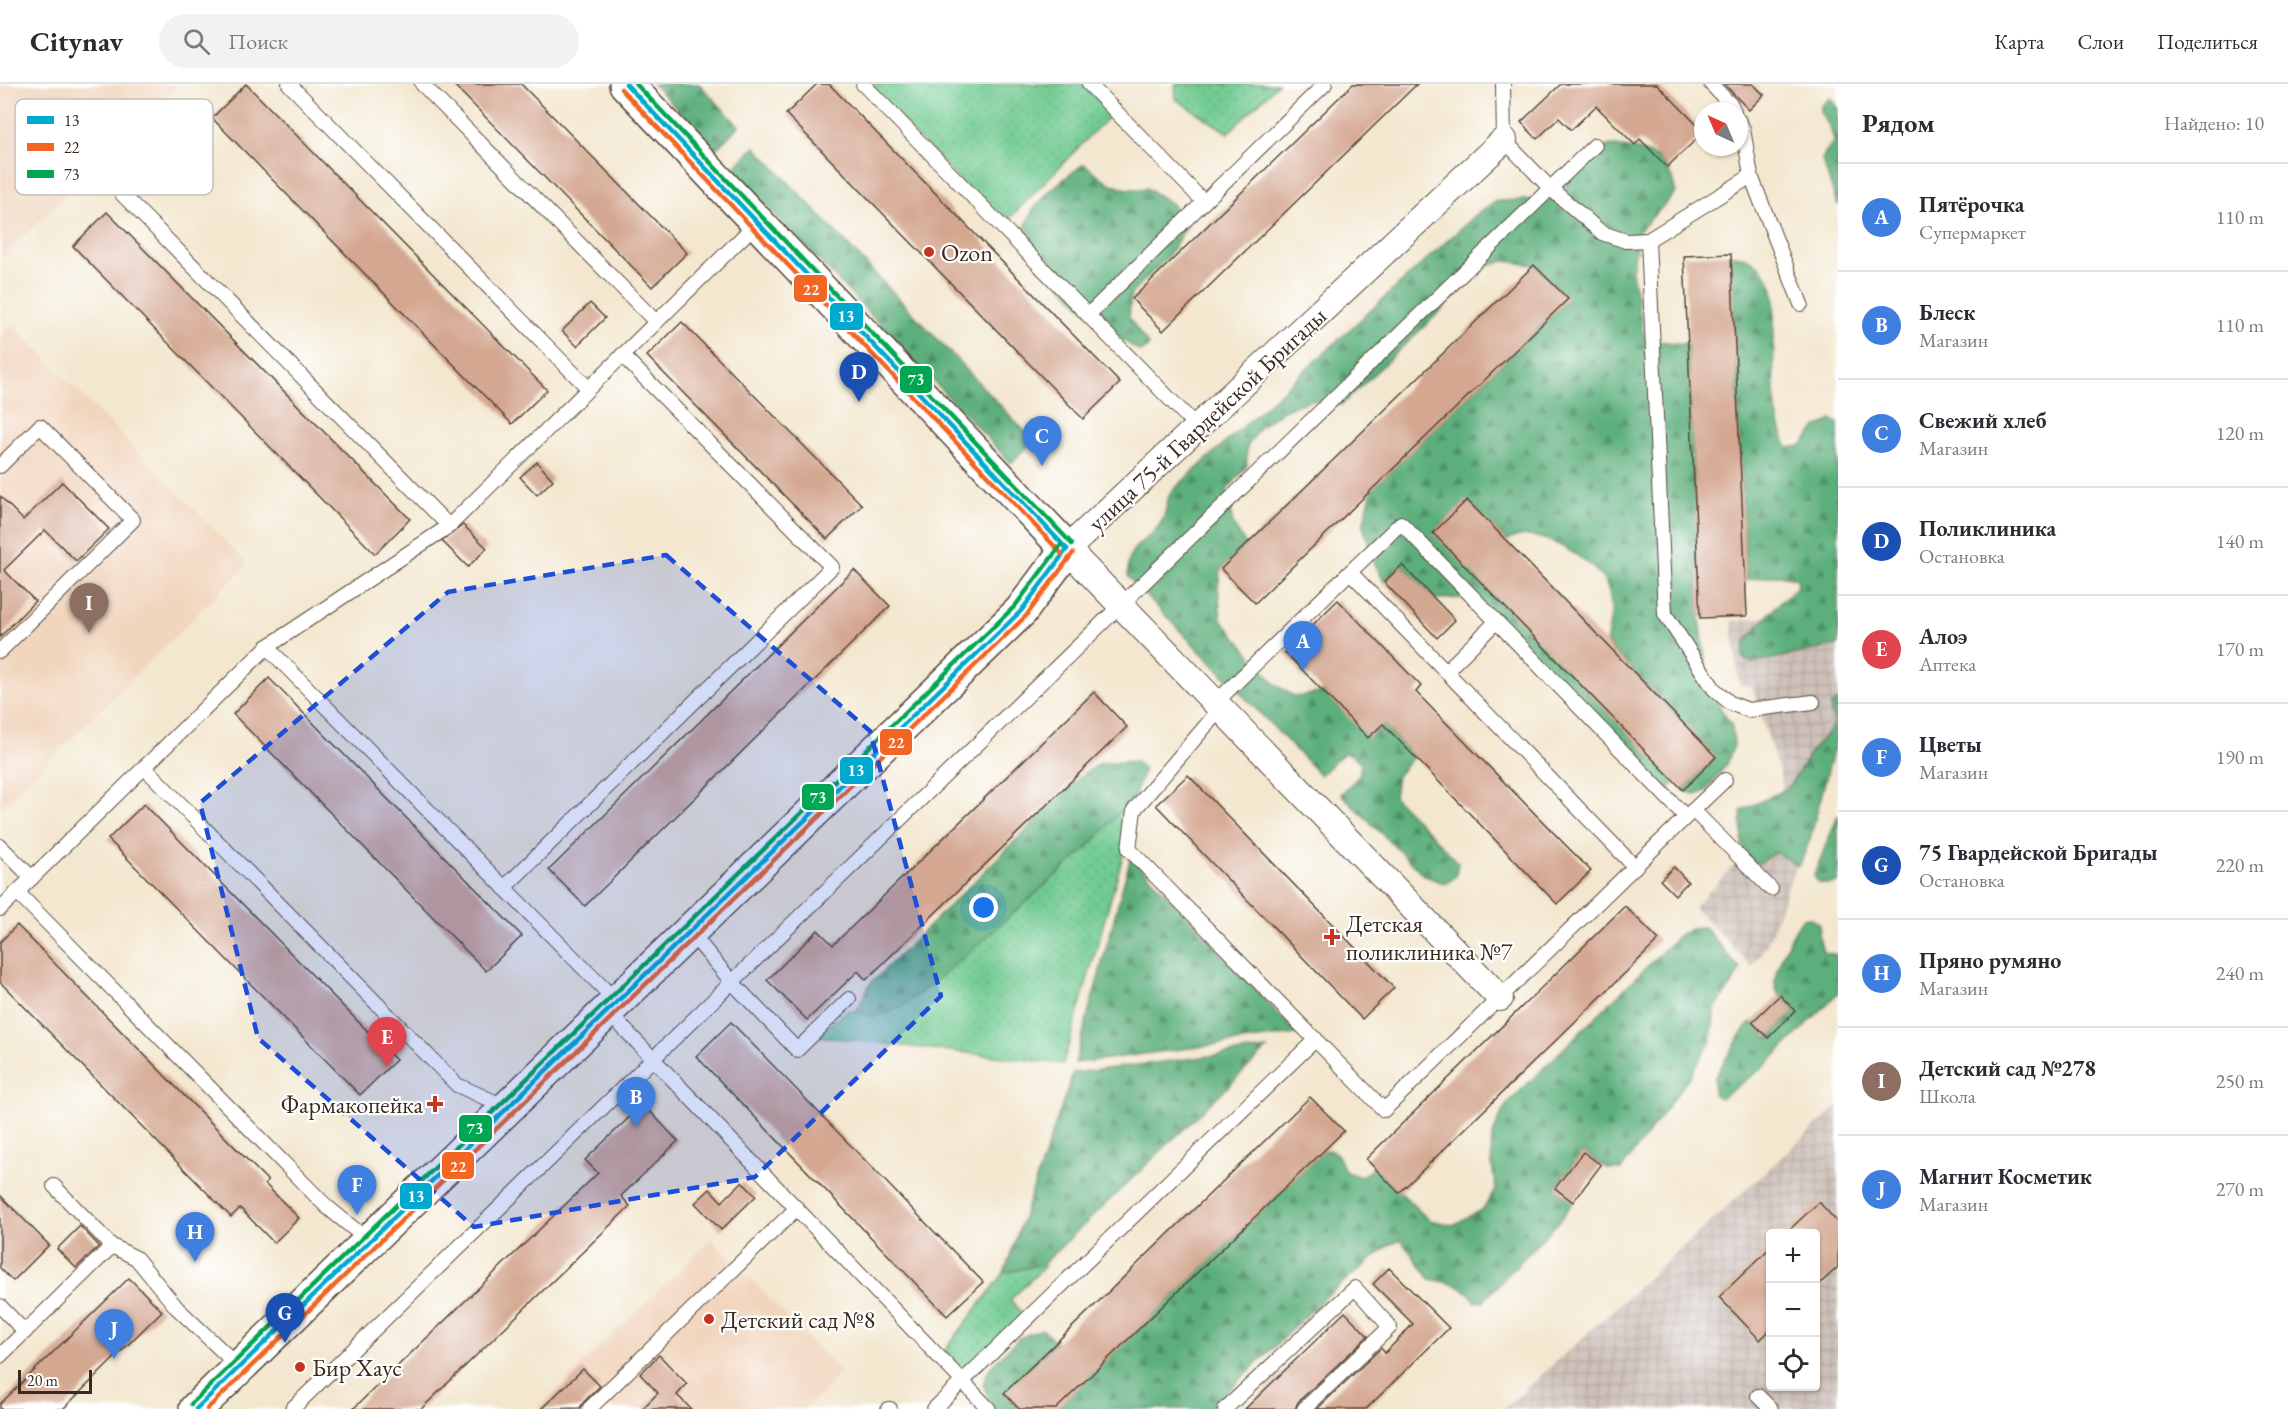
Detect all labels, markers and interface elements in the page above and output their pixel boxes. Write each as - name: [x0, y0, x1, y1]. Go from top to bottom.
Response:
- search box: [159, 14, 579, 68]
- text: Citynav: [30, 23, 123, 59]
- icon: search: [180, 25, 213, 58]
- text: Поиск: [228, 27, 288, 56]
- text: Карта: [1994, 28, 2044, 55]
- text: Слои: [2077, 28, 2124, 55]
- text: Поделиться: [2157, 28, 2258, 55]
- legend: [15, 99, 213, 195]
- north arrow: [1694, 102, 1748, 156]
- text: Рядом: [1862, 106, 1935, 140]
- text: 13: [64, 110, 80, 131]
- text: Найдено: 10: [2164, 110, 2264, 136]
- text: 22: [64, 137, 80, 158]
- text: 73: [64, 164, 80, 185]
- text: Пятёрочка: [1919, 190, 2024, 219]
- text: A: [1874, 204, 1889, 230]
- text: 110 m: [2216, 204, 2264, 230]
- text: Супермаркет: [1919, 219, 2026, 245]
- place label: Ozon: [941, 237, 993, 268]
- marker: Ozon: [922, 245, 936, 259]
- line badge: 22: [793, 274, 828, 303]
- text: 22: [803, 279, 820, 300]
- text: Блеск: [1919, 298, 1975, 327]
- street label: улица 75-й Гвардейской Бригады: [1081, 300, 1333, 538]
- line badge: 13: [829, 302, 864, 331]
- text: 13: [838, 306, 854, 327]
- text: B: [1875, 312, 1888, 338]
- text: 110 m: [2216, 312, 2264, 338]
- text: Магазин: [1919, 327, 1988, 353]
- pin: D: [840, 352, 878, 402]
- line badge: 73: [899, 365, 933, 394]
- text: 73: [908, 369, 924, 390]
- text: Свежий хлеб: [1919, 406, 2047, 435]
- pin: C: [1022, 416, 1062, 466]
- text: C: [1874, 420, 1889, 446]
- text: 120 m: [2216, 420, 2264, 446]
- text: Магазин: [1919, 435, 1988, 461]
- text: Поликлиника: [1919, 514, 2056, 543]
- text: D: [1874, 528, 1889, 554]
- text: 140 m: [2216, 528, 2264, 554]
- text: Остановка: [1919, 543, 2005, 569]
- pin: I: [70, 584, 109, 633]
- pin: A: [1284, 622, 1322, 671]
- text: Алоэ: [1919, 622, 1967, 651]
- text: E: [1876, 636, 1887, 662]
- text: 170 m: [2216, 636, 2264, 662]
- text: Аптека: [1919, 651, 1976, 677]
- line badge: 22: [879, 728, 913, 756]
- text: Цветы: [1919, 730, 1982, 759]
- text: 22: [888, 732, 905, 753]
- text: F: [1876, 744, 1887, 770]
- text: 190 m: [2216, 744, 2264, 770]
- line badge: 13: [839, 756, 874, 785]
- text: Магазин: [1919, 759, 1988, 785]
- text: 13: [848, 760, 864, 781]
- line badge: 73: [801, 783, 835, 811]
- text: 73: [810, 787, 826, 808]
- text: 75 Гвардейской Бригады: [1919, 838, 2157, 867]
- text: G: [1874, 852, 1889, 878]
- text: 220 m: [2216, 852, 2264, 878]
- text: Остановка: [1919, 867, 2005, 893]
- your location: [969, 893, 998, 922]
- place label: Детская поликлиника №7: [1346, 908, 1513, 967]
- marker: Детская поликлиника №7: [1323, 928, 1341, 946]
- text: Пряно румяно: [1919, 946, 2061, 975]
- text: H: [1873, 960, 1890, 986]
- text: 240 m: [2216, 960, 2264, 986]
- text: Магазин: [1919, 975, 1988, 1001]
- pin: E: [368, 1018, 406, 1067]
- text: Детский сад №278: [1919, 1054, 2096, 1083]
- text: I: [1878, 1068, 1885, 1094]
- text: 250 m: [2216, 1068, 2264, 1094]
- pin: B: [616, 1078, 656, 1127]
- text: Школа: [1919, 1083, 1976, 1109]
- place label: Фармакопейка: [281, 1089, 423, 1120]
- marker: Фармакопейка: [428, 1097, 442, 1111]
- line badge: 73: [458, 1114, 493, 1143]
- text: 73: [467, 1118, 483, 1139]
- line badge: 22: [441, 1151, 475, 1180]
- text: 22: [450, 1156, 467, 1177]
- text: Магнит Косметик: [1919, 1162, 2092, 1191]
- pin: F: [338, 1166, 376, 1215]
- text: J: [1878, 1176, 1885, 1202]
- text: 270 m: [2216, 1176, 2264, 1202]
- line badge: 13: [399, 1182, 433, 1210]
- text: 13: [408, 1186, 424, 1207]
- text: Магазин: [1919, 1191, 1988, 1217]
- pin: H: [176, 1212, 214, 1262]
- map controls: [1766, 1229, 1820, 1391]
- button: +: [1766, 1229, 1820, 1283]
- button: −: [1766, 1283, 1820, 1337]
- pin: G: [266, 1294, 304, 1343]
- place label: Детский сад №8: [721, 1304, 875, 1335]
- pin: J: [94, 1310, 134, 1359]
- marker: Детский сад №8: [702, 1312, 716, 1326]
- button: locate: [1766, 1337, 1820, 1391]
- place label: Бир Хаус: [312, 1352, 402, 1383]
- marker: Бир Хаус: [293, 1360, 307, 1374]
- scale bar: [18, 1367, 92, 1394]
- text: 20 m: [27, 1370, 58, 1391]

